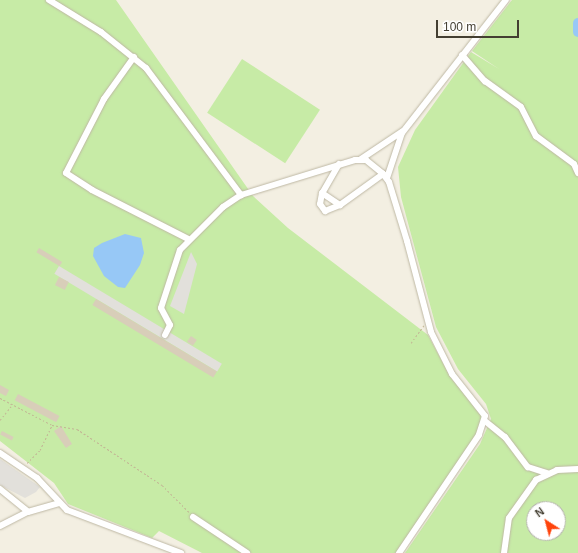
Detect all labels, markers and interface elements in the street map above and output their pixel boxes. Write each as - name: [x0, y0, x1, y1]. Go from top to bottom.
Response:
- scale bar: [438, 12, 521, 38]
- text: 100 m: [443, 20, 476, 34]
- north arrow: [526, 501, 566, 541]
- text: N: [533, 505, 546, 519]

